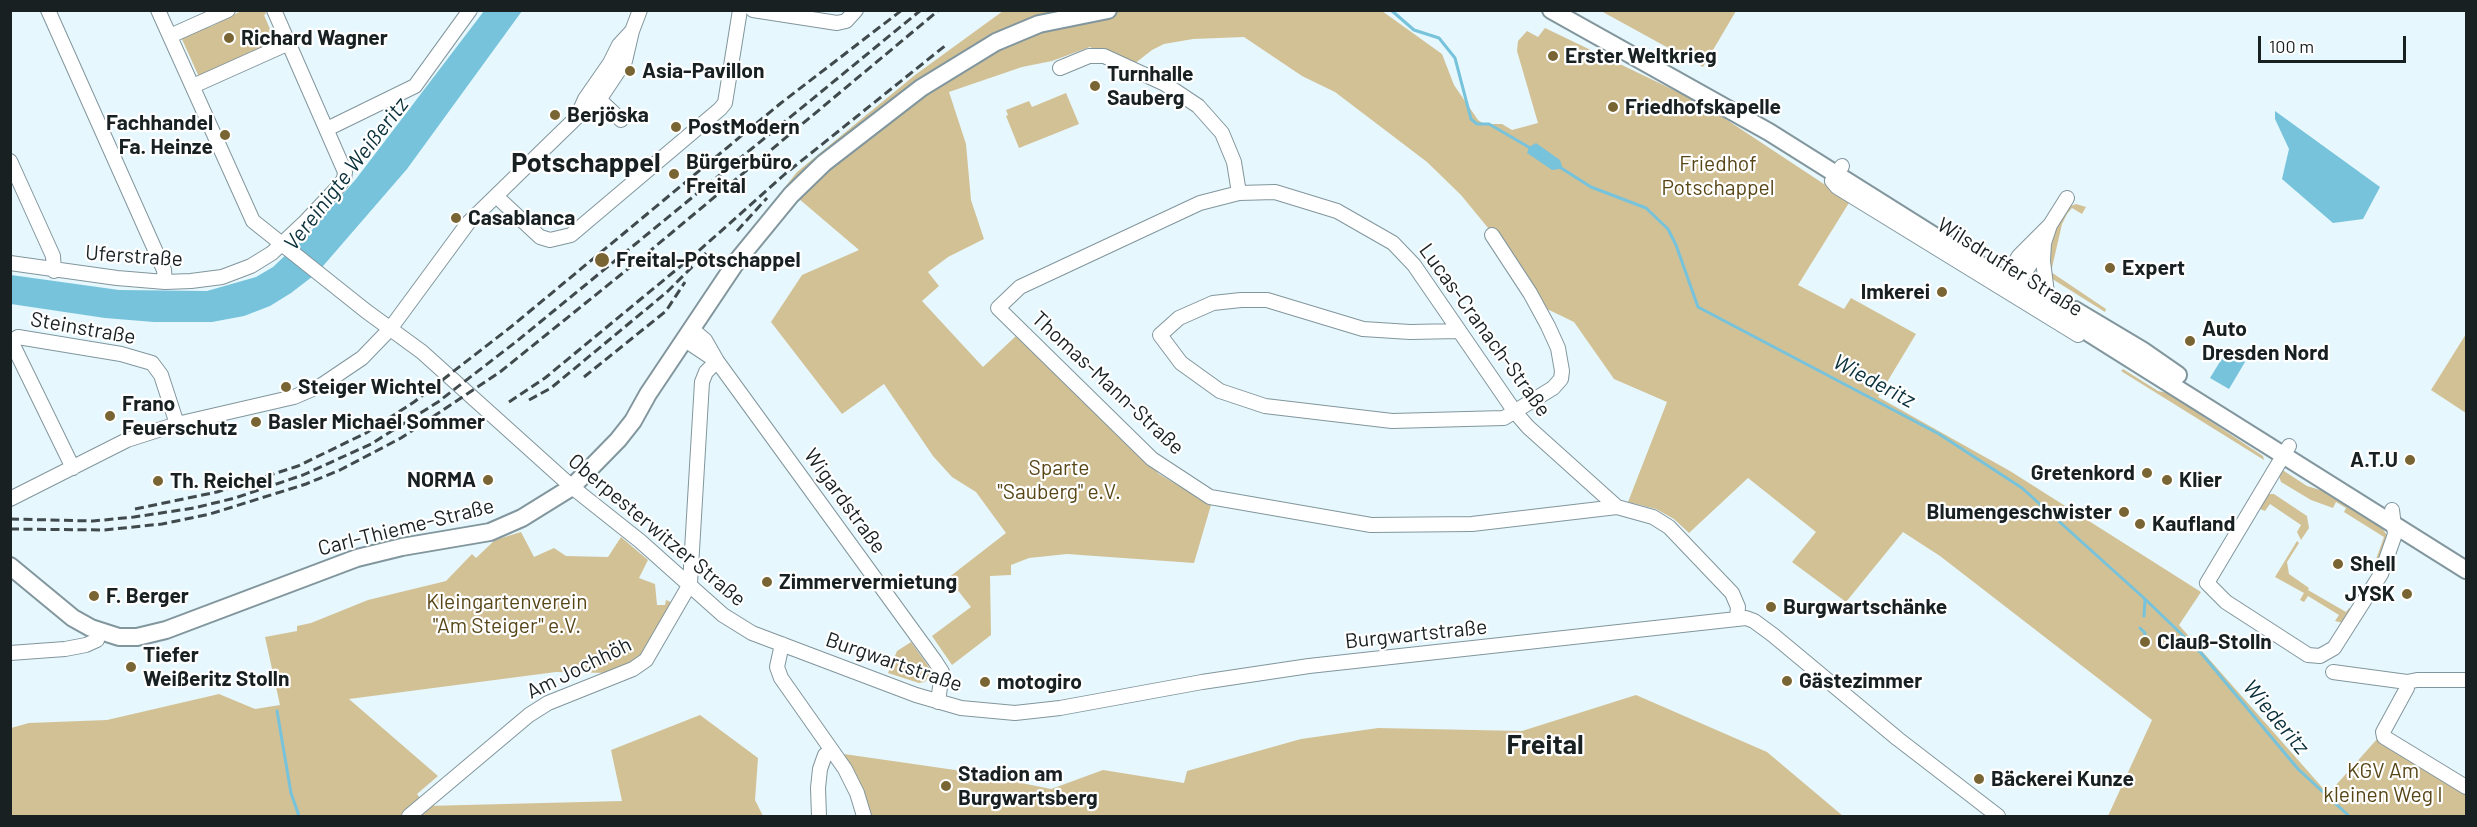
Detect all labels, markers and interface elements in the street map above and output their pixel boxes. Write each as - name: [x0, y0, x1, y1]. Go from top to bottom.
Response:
- scale bar: [2261, 24, 2410, 62]
- place label: Richard Wagner: [241, 25, 388, 51]
- marker: Richard Wagner: [222, 31, 236, 45]
- text: 100 m: [2269, 35, 2314, 57]
- place label: Erster Weltkrieg: [1565, 43, 1717, 69]
- marker: Erster Weltkrieg: [1546, 49, 1560, 63]
- place label: Asia-Pavillon: [642, 58, 765, 84]
- place label: Turnhalle Sauberg: [1107, 61, 1194, 111]
- marker: Asia-Pavillon: [623, 64, 637, 78]
- marker: Turnhalle Sauberg: [1088, 79, 1102, 93]
- water label: Vereinigte Weißeritz: [278, 92, 414, 256]
- place label: Friedhofskapelle: [1625, 94, 1781, 120]
- marker: Friedhofskapelle: [1606, 100, 1620, 114]
- place label: Berjöska: [567, 102, 649, 128]
- marker: Berjöska: [548, 108, 562, 122]
- place label: Fachhandel Fa. Heinze: [106, 110, 213, 160]
- place label: PostModern: [688, 114, 800, 140]
- marker: PostModern: [669, 120, 683, 134]
- marker: Fachhandel Fa. Heinze: [218, 128, 232, 142]
- district label: Potschappel: [511, 147, 661, 179]
- place label: Bürgerbüro Freital: [686, 149, 792, 199]
- park label: Friedhof Potschappel: [1661, 151, 1775, 201]
- marker: Bürgerbüro Freital: [667, 167, 681, 181]
- place label: Casablanca: [468, 205, 575, 231]
- marker: Casablanca: [449, 211, 463, 225]
- street label: Wilsdruffer Straße: [1932, 212, 2088, 322]
- street label: Lucas-Cranach-Straße: [1414, 239, 1556, 421]
- street label: Uferstraße: [84, 240, 184, 272]
- place label: Freital-Potschappel: [616, 247, 801, 273]
- marker: Freital-Potschappel: [593, 251, 611, 269]
- place label: Expert: [2122, 255, 2185, 281]
- marker: Expert: [2103, 261, 2117, 275]
- place label: Imkerei: [1861, 279, 1930, 305]
- marker: Imkerei: [1935, 285, 1949, 299]
- street label: Steinstraße: [28, 306, 138, 350]
- street label: Thomas-Mann-Straße: [1027, 306, 1189, 460]
- place label: Auto Dresden Nord: [2202, 316, 2329, 366]
- marker: Auto Dresden Nord: [2183, 334, 2197, 348]
- water label: Wiederitz: [1828, 348, 1920, 414]
- place label: Steiger Wichtel: [298, 374, 441, 400]
- marker: Steiger Wichtel: [279, 380, 293, 394]
- place label: Frano Feuerschutz: [122, 391, 237, 441]
- marker: Frano Feuerschutz: [103, 409, 117, 423]
- place label: Basler Michael Sommer: [268, 409, 485, 435]
- marker: Basler Michael Sommer: [249, 415, 263, 429]
- street label: Wigardstraße: [798, 444, 892, 558]
- place label: A.T.U: [2350, 447, 2398, 473]
- street label: Oberpesterwitzer Straße: [563, 448, 751, 612]
- marker: A.T.U: [2403, 453, 2417, 467]
- park label: Sparte "Sauberg" e.V.: [997, 455, 1121, 505]
- place label: Gretenkord: [2031, 460, 2135, 486]
- marker: Gretenkord: [2140, 466, 2154, 480]
- place label: NORMA: [407, 467, 476, 493]
- place label: Klier: [2179, 467, 2222, 493]
- place label: Th. Reichel: [170, 468, 272, 494]
- marker: NORMA: [481, 473, 495, 487]
- marker: Klier: [2160, 473, 2174, 487]
- marker: Th. Reichel: [151, 474, 165, 488]
- street label: Carl-Thieme-Straße: [315, 493, 497, 561]
- place label: Blumengeschwister: [1926, 499, 2112, 525]
- marker: Blumengeschwister: [2117, 505, 2131, 519]
- place label: Kaufland: [2152, 511, 2235, 537]
- marker: Kaufland: [2133, 517, 2147, 531]
- place label: Shell: [2350, 551, 2396, 577]
- marker: Shell: [2331, 557, 2345, 571]
- place label: Zimmervermietung: [779, 569, 957, 595]
- marker: Zimmervermietung: [760, 575, 774, 589]
- place label: JYSK: [2345, 581, 2395, 607]
- place label: F. Berger: [106, 583, 189, 609]
- marker: JYSK: [2400, 587, 2414, 601]
- marker: F. Berger: [87, 589, 101, 603]
- park label: Kleingartenverein "Am Steiger" e.V.: [426, 589, 588, 639]
- place label: Burgwartschänke: [1783, 594, 1947, 620]
- marker: Burgwartschänke: [1764, 600, 1778, 614]
- street label: Burgwartstraße: [1344, 614, 1488, 654]
- street label: Burgwartstraße: [822, 627, 966, 697]
- place label: Clauß-Stolln: [2157, 629, 2272, 655]
- street label: Am Jochhöh: [522, 632, 636, 704]
- marker: Clauß-Stolln: [2138, 635, 2152, 649]
- place label: Tiefer Weißeritz Stolln: [143, 642, 289, 692]
- marker: Tiefer Weißeritz Stolln: [124, 660, 138, 674]
- place label: Gästezimmer: [1799, 668, 1922, 694]
- place label: motogiro: [997, 669, 1082, 695]
- marker: Gästezimmer: [1780, 674, 1794, 688]
- water label: Wiederitz: [2237, 674, 2315, 760]
- marker: motogiro: [978, 675, 992, 689]
- district label: Freital: [1506, 729, 1584, 761]
- park label: KGV Am kleinen Weg I: [2323, 758, 2443, 808]
- place label: Stadion am Burgwartsberg: [958, 761, 1098, 811]
- place label: Bäckerei Kunze: [1991, 766, 2134, 792]
- marker: Bäckerei Kunze: [1972, 772, 1986, 786]
- marker: Stadion am Burgwartsberg: [939, 779, 953, 793]

